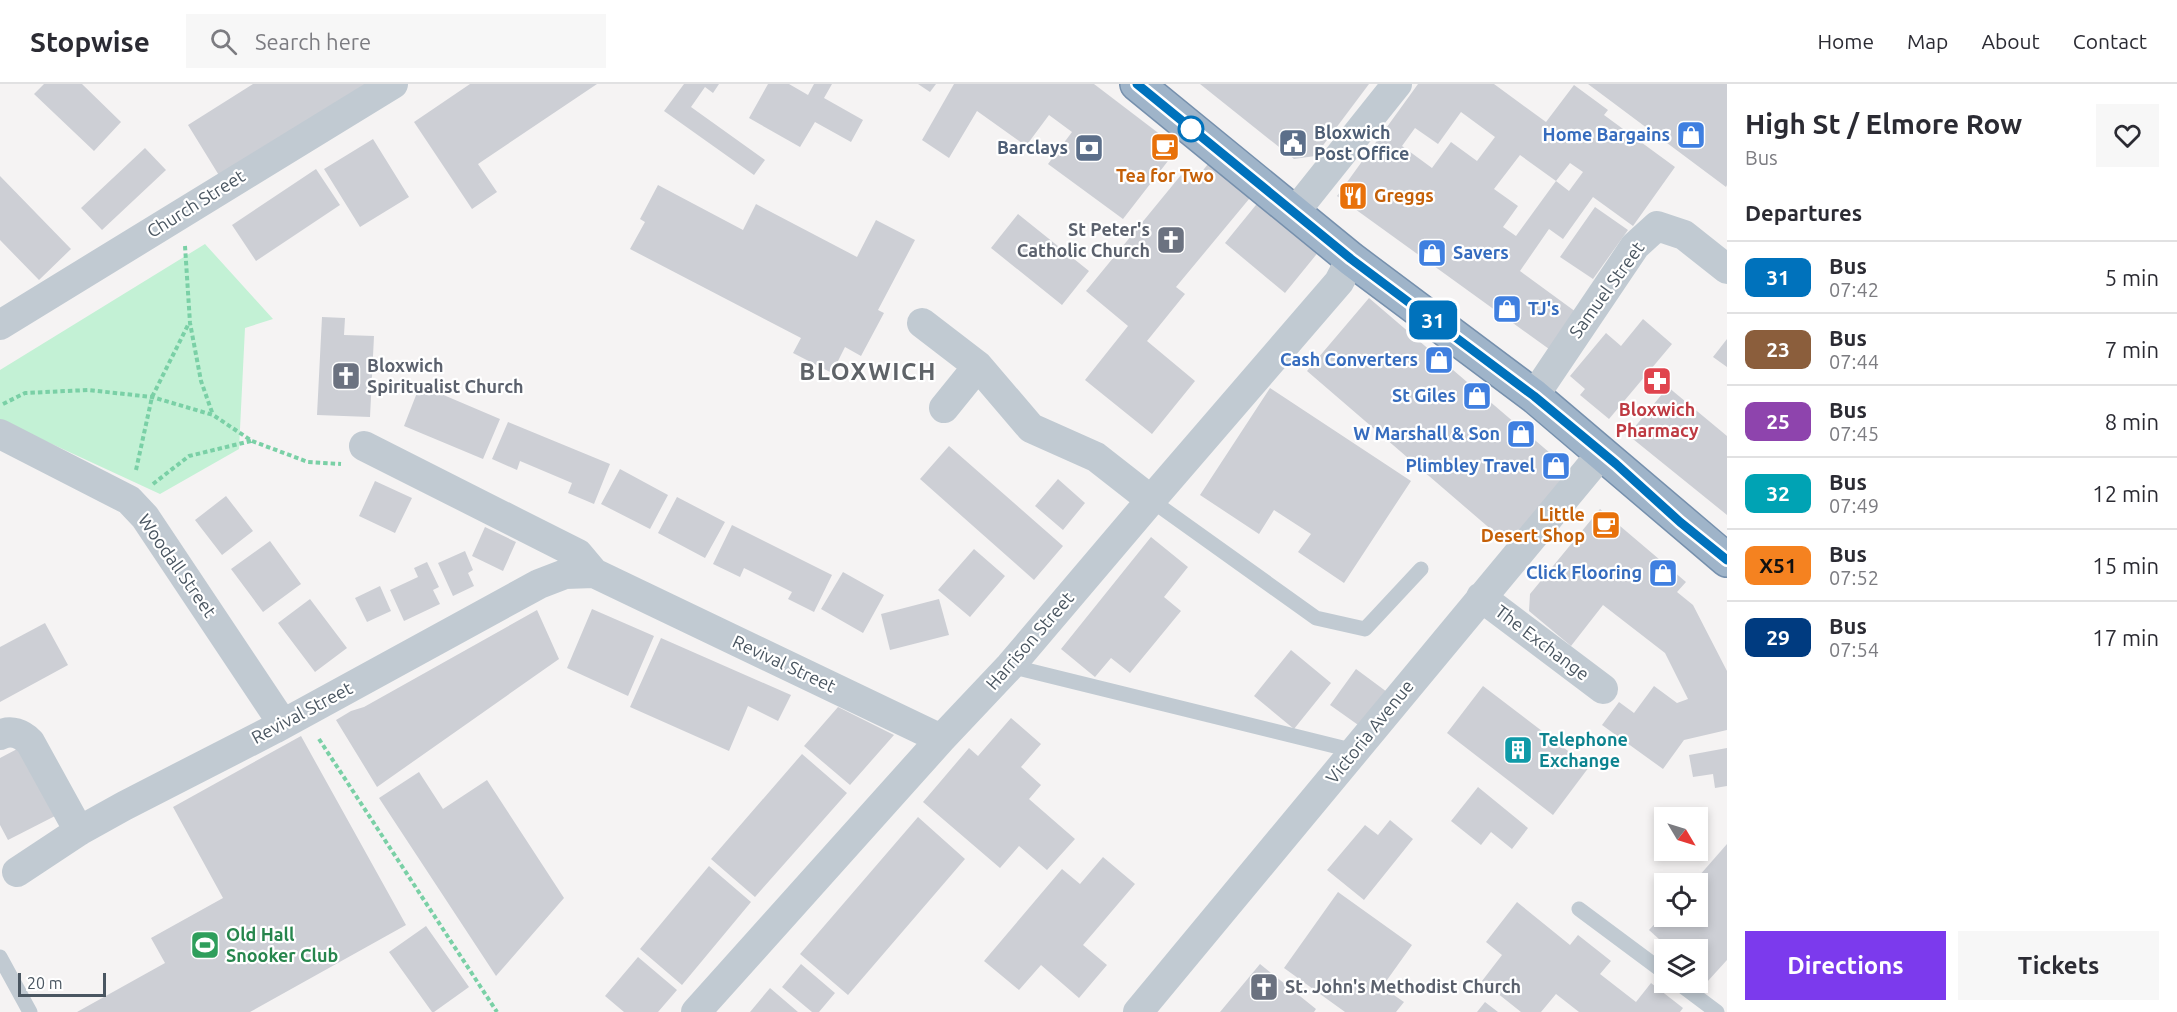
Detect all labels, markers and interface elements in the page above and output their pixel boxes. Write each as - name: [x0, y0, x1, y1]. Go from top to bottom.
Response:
- search box: [186, 14, 606, 68]
- icon: search: [207, 25, 240, 58]
- text: Stopwise: [30, 26, 150, 57]
- text: Search here: [255, 29, 371, 54]
- text: Home: [1817, 29, 1874, 53]
- text: Map: [1907, 29, 1948, 53]
- text: About: [1981, 29, 2040, 53]
- text: Contact: [2073, 29, 2147, 53]
- button: heart: [2096, 104, 2159, 167]
- text: High St / Elmore Row: [1745, 108, 2022, 139]
- unlabelled marker: [1178, 116, 1204, 142]
- shop icon: Home Bargains: [1675, 119, 1707, 151]
- place label: Bloxwich Post Office: [1314, 122, 1409, 163]
- place label: Home Bargains: [1543, 124, 1670, 144]
- public building icon: Bloxwich Post Office: [1277, 127, 1309, 159]
- cafe icon: Tea for Two: [1149, 131, 1181, 163]
- bank icon: Barclays: [1073, 132, 1105, 164]
- place label: Barclays: [997, 137, 1068, 157]
- text: Bus: [1745, 146, 1778, 169]
- street label: Church Street: [143, 165, 248, 241]
- place label: Tea for Two: [1116, 165, 1214, 185]
- restaurant icon: Greggs: [1337, 180, 1369, 212]
- place label: Greggs: [1374, 185, 1434, 205]
- text: Departures: [1745, 200, 1862, 225]
- place label: St Peter's Catholic Church: [1017, 219, 1150, 260]
- church icon: St Peter's Catholic Church: [1155, 224, 1187, 256]
- shop icon: Savers: [1416, 237, 1448, 269]
- street label: Samuel Street: [1565, 238, 1648, 341]
- place label: Savers: [1453, 242, 1509, 262]
- text: Bus: [1829, 253, 1867, 278]
- text: 31: [1766, 265, 1790, 289]
- text: 5 min: [2105, 265, 2159, 290]
- text: 07:42: [1829, 278, 1879, 301]
- shop icon: TJ's: [1491, 293, 1523, 325]
- place label: TJ's: [1528, 298, 1560, 318]
- line badge: 31: [1406, 300, 1460, 340]
- text: 31: [1421, 308, 1445, 332]
- text: Bus: [1829, 325, 1867, 350]
- text: 23: [1766, 337, 1790, 361]
- text: 7 min: [2105, 337, 2159, 362]
- shop icon: Cash Converters: [1423, 344, 1455, 376]
- place label: Cash Converters: [1280, 349, 1418, 369]
- text: 07:44: [1829, 350, 1879, 373]
- place label: Bloxwich Spiritualist Church: [367, 355, 524, 396]
- district label: BLOXWICH: [799, 358, 937, 385]
- church icon: Bloxwich Spiritualist Church: [330, 360, 362, 392]
- pharmacy icon: Bloxwich Pharmacy: [1641, 365, 1673, 397]
- shop icon: St Giles: [1461, 380, 1493, 412]
- place label: St Giles: [1392, 385, 1456, 405]
- text: Bus: [1829, 397, 1867, 422]
- place label: Bloxwich Pharmacy: [1616, 399, 1699, 440]
- text: 25: [1766, 409, 1790, 433]
- text: 8 min: [2105, 409, 2159, 434]
- shop icon: W Marshall & Son: [1505, 418, 1537, 450]
- text: 07:45: [1829, 422, 1879, 445]
- place label: W Marshall & Son: [1353, 423, 1500, 443]
- shop icon: Plimbley Travel: [1540, 450, 1572, 482]
- place label: Plimbley Travel: [1405, 455, 1536, 475]
- text: Bus: [1829, 469, 1867, 494]
- text: 32: [1766, 481, 1790, 505]
- text: 12 min: [2092, 481, 2159, 506]
- text: 07:49: [1829, 494, 1879, 517]
- place label: Little Desert Shop: [1481, 504, 1585, 545]
- cafe icon: Little Desert Shop: [1590, 509, 1622, 541]
- street label: Woodall Street: [135, 510, 221, 621]
- text: Bus: [1829, 541, 1867, 566]
- text: X51: [1759, 553, 1797, 577]
- text: 15 min: [2092, 553, 2159, 578]
- shop icon: Click Flooring: [1647, 557, 1679, 589]
- place label: Click Flooring: [1526, 562, 1642, 582]
- text: 07:52: [1829, 566, 1879, 589]
- street label: Harrison Street: [981, 587, 1077, 693]
- street label: The Exchange: [1492, 601, 1593, 684]
- text: Bus: [1829, 613, 1867, 638]
- text: 29: [1766, 625, 1790, 649]
- text: 17 min: [2092, 625, 2159, 650]
- street label: Revival Street: [730, 630, 839, 696]
- text: 07:54: [1829, 638, 1879, 661]
- street label: Victoria Avenue: [1321, 676, 1417, 787]
- street label: Revival Street: [248, 677, 355, 747]
- place label: Telephone Exchange: [1539, 729, 1628, 770]
- building icon: Telephone Exchange: [1502, 734, 1534, 766]
- north arrow: [1654, 807, 1708, 861]
- map controls: [1654, 807, 1708, 993]
- button: locate: [1654, 873, 1708, 927]
- place label: Old Hall Snooker Club: [226, 924, 338, 965]
- sports icon: Old Hall Snooker Club: [189, 929, 221, 961]
- button: Directions: [1745, 931, 1946, 1000]
- button: Tickets: [1958, 931, 2159, 1000]
- button: layers: [1654, 939, 1708, 993]
- scale bar: [18, 970, 106, 998]
- church icon: St. John's Methodist Church: [1248, 971, 1280, 1003]
- text: 20 m: [27, 974, 63, 992]
- place label: St. John's Methodist Church: [1285, 976, 1521, 996]

